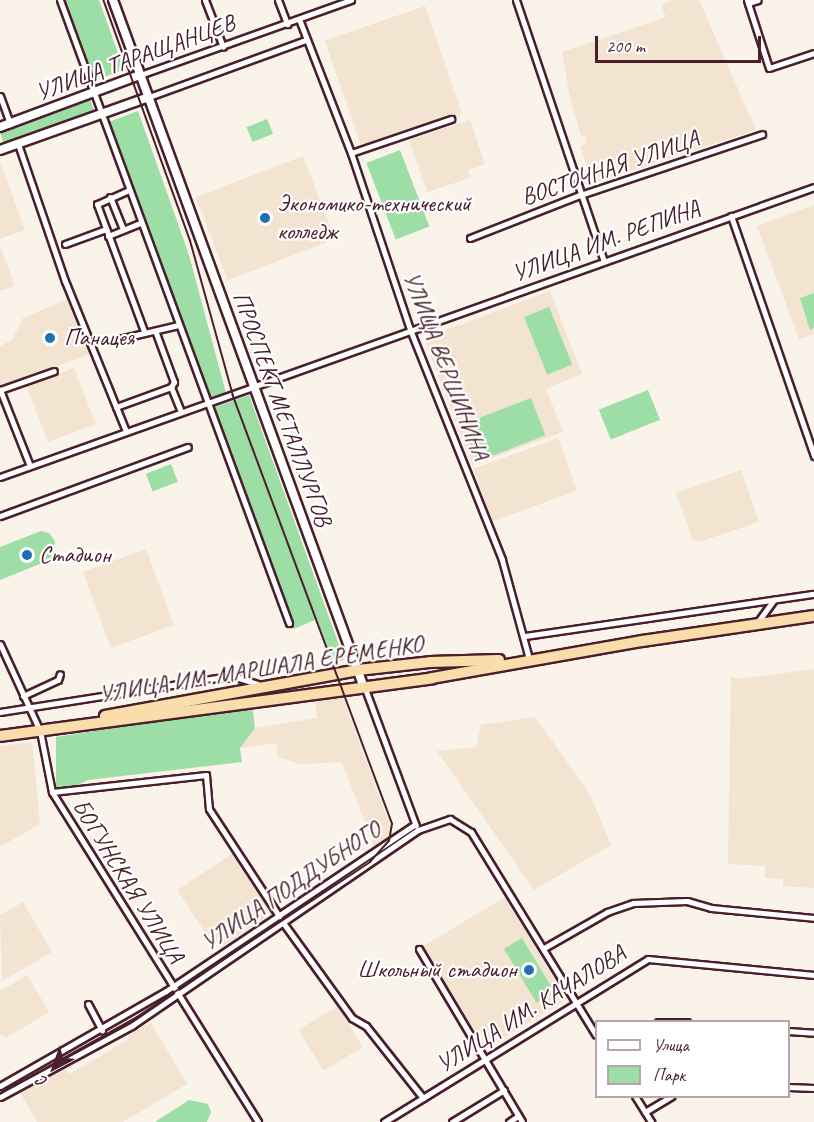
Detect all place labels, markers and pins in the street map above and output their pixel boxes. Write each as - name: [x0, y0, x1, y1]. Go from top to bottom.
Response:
- place label: Экономико-технический колледж: [277, 190, 471, 246]
- marker: Экономико-технический колледж: [258, 211, 272, 225]
- place label: Панацея: [64, 324, 134, 352]
- marker: Панацея: [41, 329, 59, 347]
- place label: Стадион: [39, 541, 111, 569]
- marker: Стадион: [20, 548, 34, 562]
- place label: Школьный стадион: [357, 956, 517, 984]
- marker: Школьный стадион: [522, 963, 536, 977]

